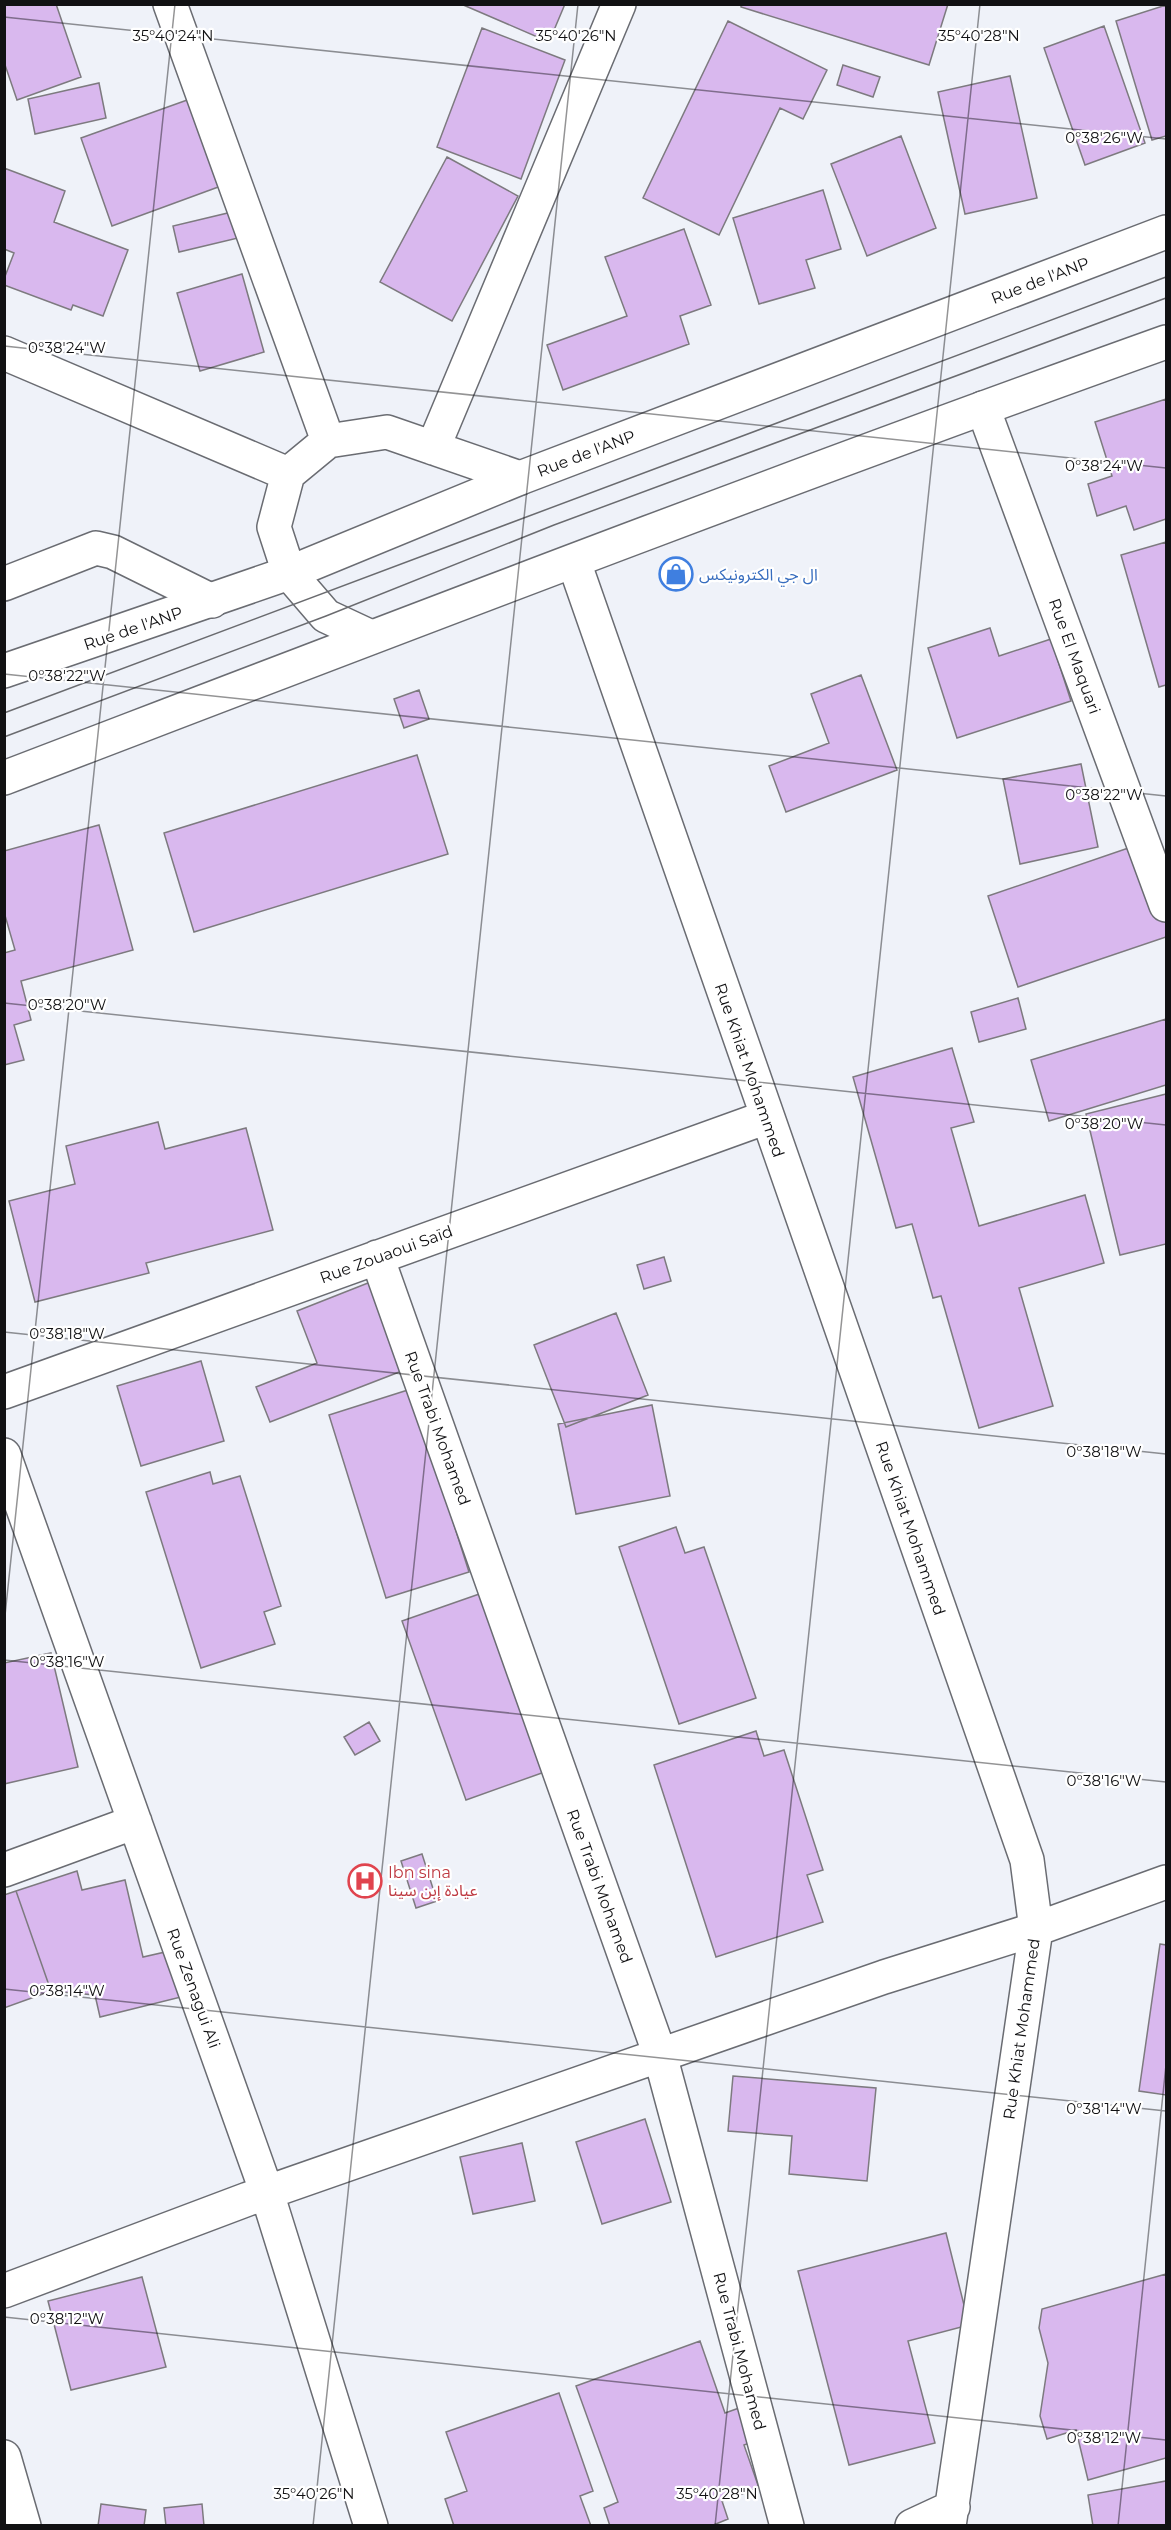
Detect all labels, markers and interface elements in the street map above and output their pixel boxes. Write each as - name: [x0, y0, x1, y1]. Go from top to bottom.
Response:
- text: 35°40'24"N: [132, 26, 214, 45]
- text: 35°40'26"N: [536, 26, 616, 45]
- text: 35°40'28"N: [938, 26, 1020, 45]
- text: 0°38'26"W: [1065, 128, 1143, 147]
- street label: Rue de l'ANP: [988, 253, 1092, 308]
- text: 0°38'24"W: [28, 338, 106, 357]
- street label: Rue de l'ANP: [534, 426, 638, 481]
- text: 0°38'24"W: [1065, 456, 1143, 475]
- shop icon: ال جي الكترونيكس: [658, 556, 694, 592]
- place label: ال جي الكترونيكس: [699, 565, 818, 587]
- street label: Rue El Maquari: [1045, 596, 1104, 717]
- street label: Rue de l'ANP: [81, 603, 185, 654]
- text: 0°38'22"W: [28, 666, 106, 685]
- text: 0°38'22"W: [1065, 785, 1143, 804]
- street label: Rue Khiat Mohammed: [711, 981, 788, 1160]
- text: 0°38'20"W: [28, 995, 107, 1014]
- text: 0°38'20"W: [1065, 1114, 1144, 1133]
- street label: Rue Zouaoui Saïd: [317, 1222, 455, 1287]
- text: 0°38'18"W: [29, 1324, 105, 1343]
- street label: Rue Trabi Mohamed: [401, 1348, 474, 1508]
- street label: Rue Khiat Mohammed: [872, 1439, 949, 1618]
- text: 0°38'18"W: [1066, 1442, 1142, 1461]
- text: 0°38'16"W: [30, 1652, 105, 1671]
- text: 0°38'16"W: [1067, 1771, 1142, 1790]
- street label: Rue Trabi Mohamed: [563, 1806, 636, 1966]
- hospital icon: Ibn sina عيادة إبن سينا: [347, 1863, 383, 1899]
- place label: Ibn sina عيادة إبن سينا: [388, 1863, 478, 1901]
- street label: Rue Zenagui Ali: [163, 1925, 224, 2051]
- street label: Rue Khiat Mohammed: [999, 1937, 1044, 2121]
- text: 0°38'14"W: [29, 1981, 105, 2000]
- text: 0°38'14"W: [1066, 2099, 1142, 2118]
- street label: Rue Trabi Mohamed: [709, 2270, 770, 2432]
- text: 0°38'12"W: [30, 2309, 105, 2328]
- text: 0°38'12"W: [1067, 2428, 1142, 2447]
- text: 35°40'26"N: [274, 2484, 354, 2503]
- text: 35°40'28"N: [676, 2484, 758, 2503]

